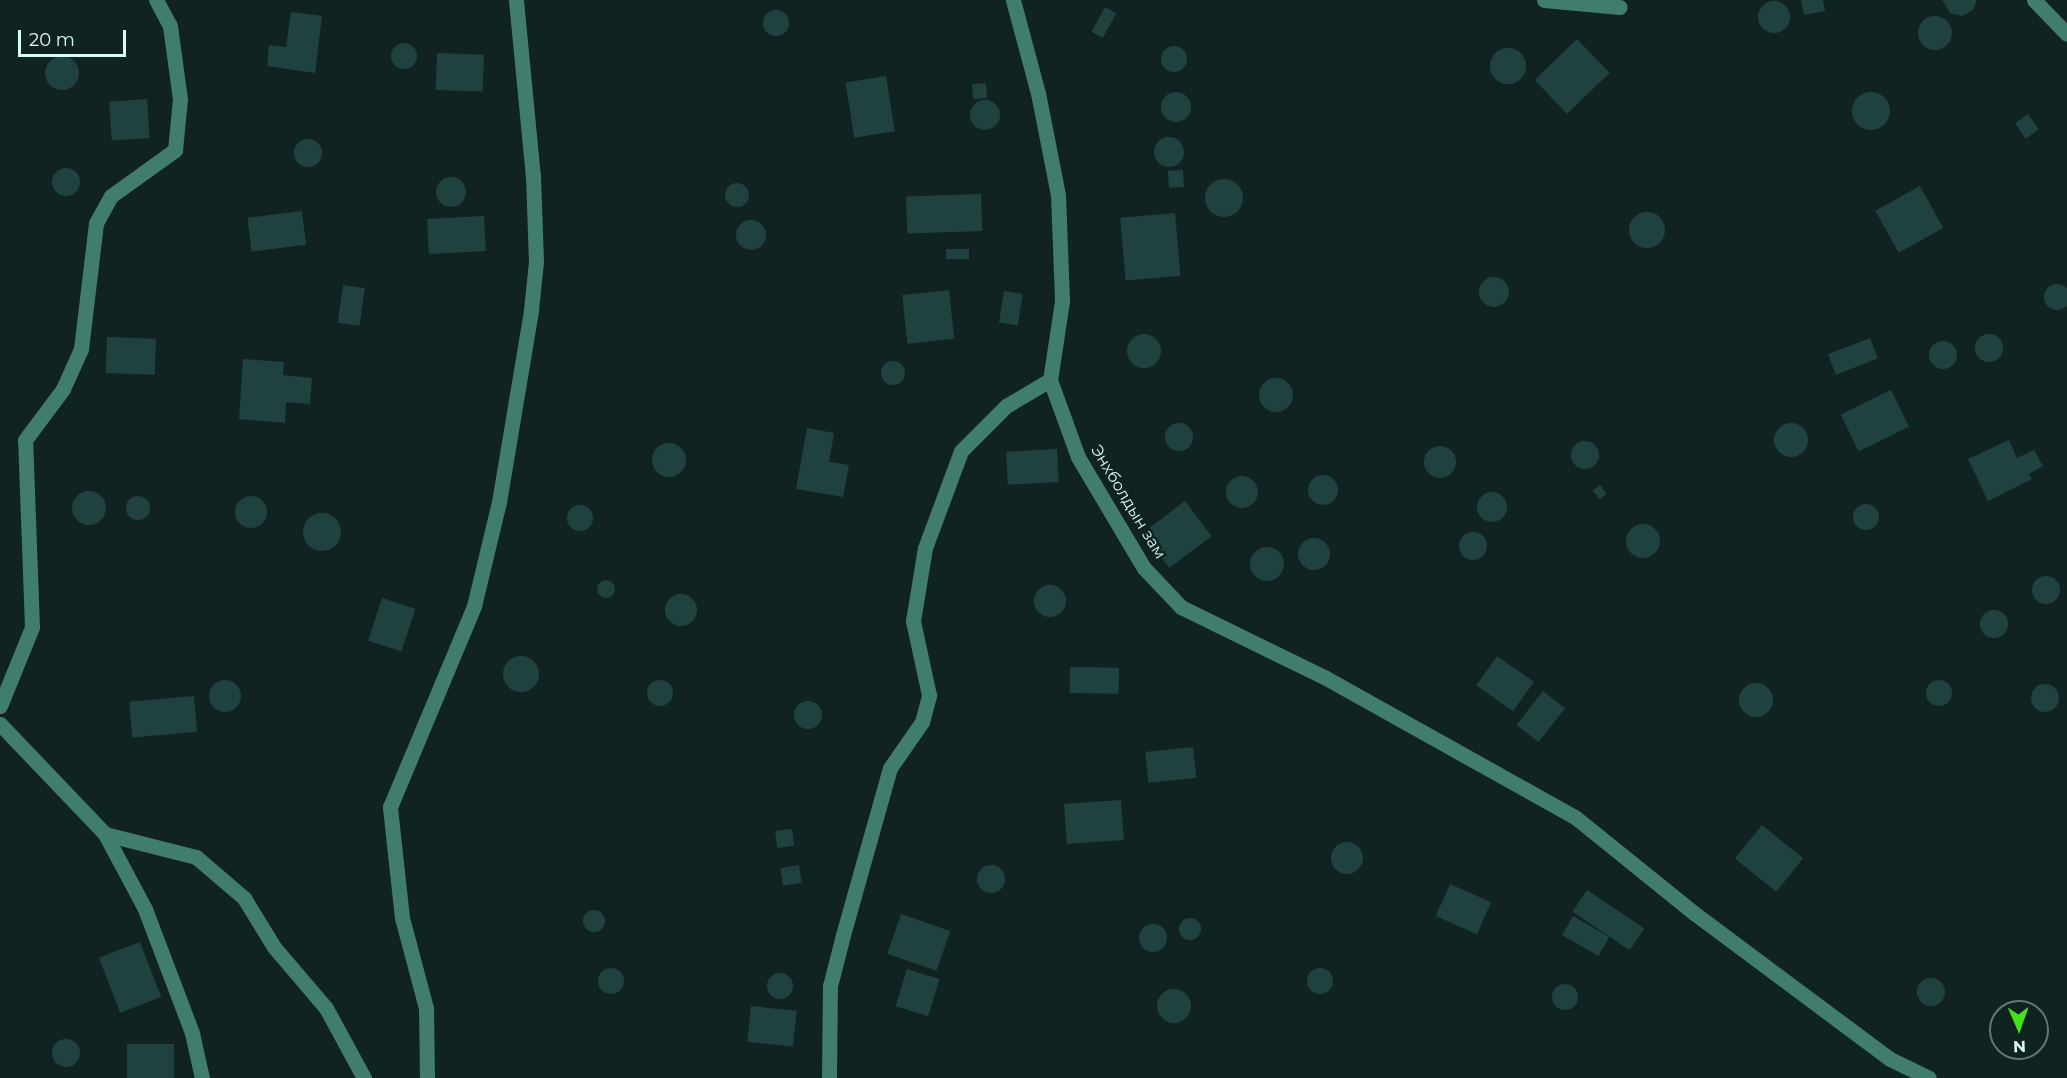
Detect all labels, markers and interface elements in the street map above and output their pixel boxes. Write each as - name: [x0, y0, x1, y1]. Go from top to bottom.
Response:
- scale bar: [21, 18, 129, 56]
- text: 20 m: [29, 29, 75, 51]
- street label: Энхболдын зам: [1086, 441, 1170, 563]
- north arrow: [1989, 1000, 2049, 1060]
- text: N: [2013, 1037, 2026, 1056]

